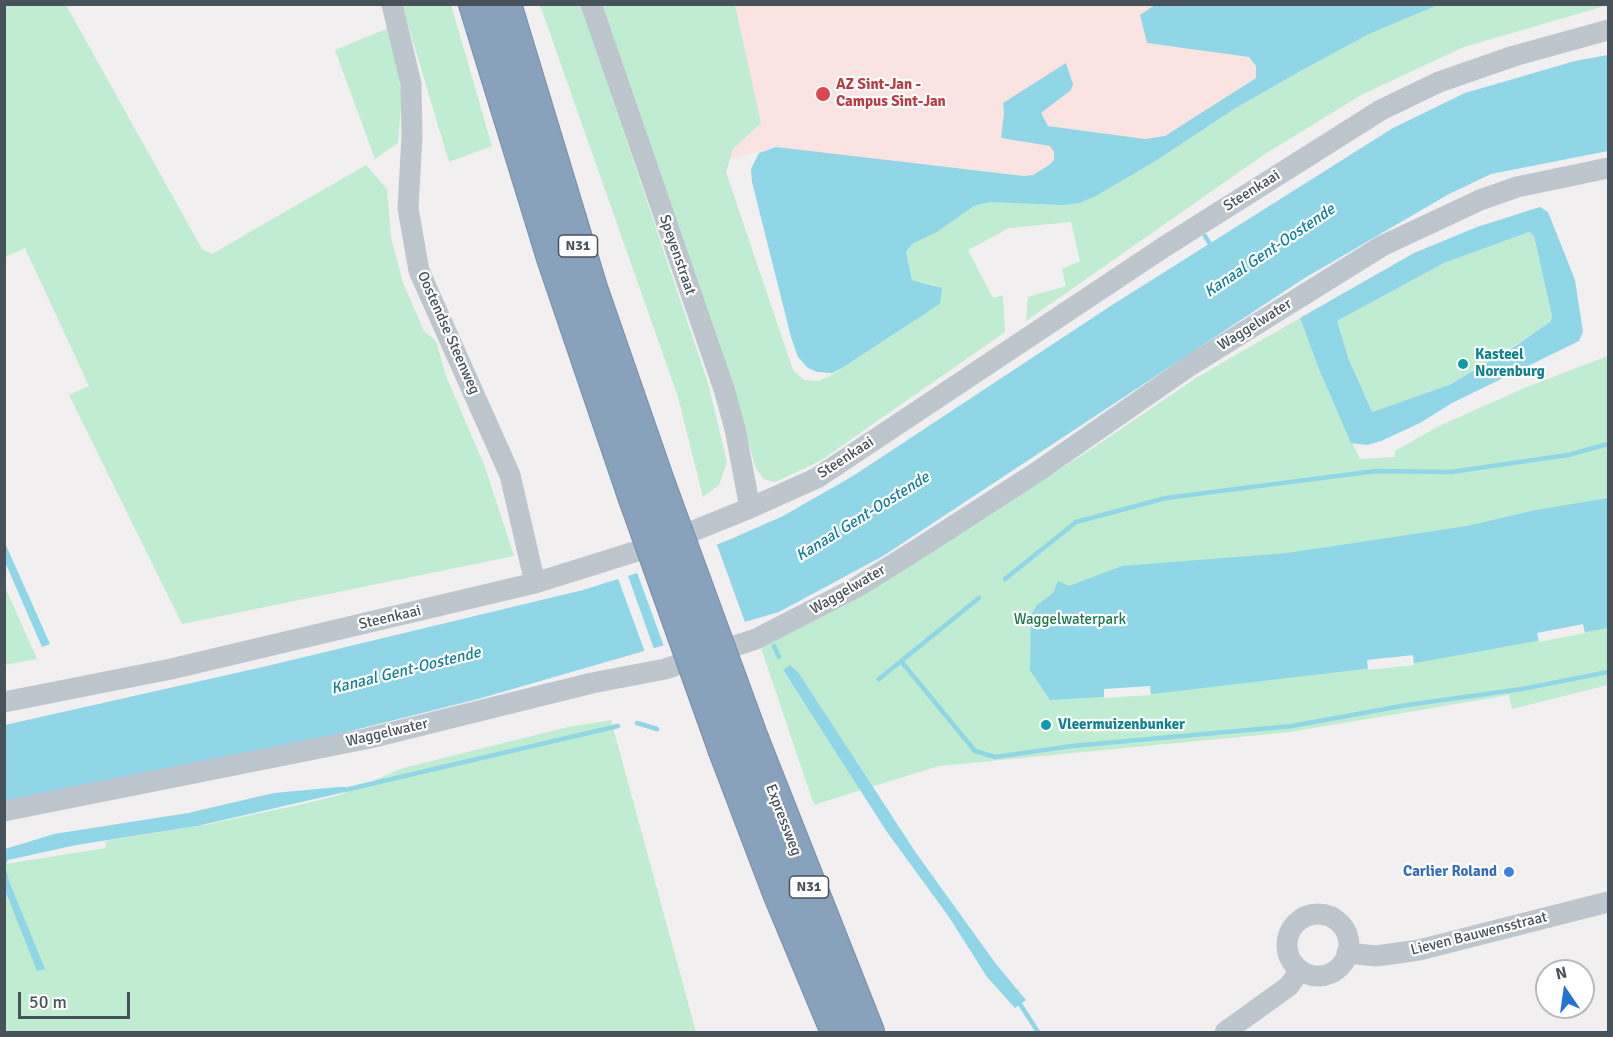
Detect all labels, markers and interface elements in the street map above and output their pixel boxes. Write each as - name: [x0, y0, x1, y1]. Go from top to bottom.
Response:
- place label: AZ Sint-Jan - Campus Sint-Jan: [836, 76, 946, 111]
- marker: AZ Sint-Jan - Campus Sint-Jan: [814, 85, 832, 103]
- street label: Steenkaai: [1220, 167, 1284, 215]
- water label: Kanaal Gent-Oostende: [1201, 200, 1339, 302]
- street label: Speyenstraat: [655, 213, 699, 297]
- road number: N31: [558, 235, 598, 257]
- street label: Oostendse Steenweg: [413, 269, 483, 397]
- street label: Waggelwater: [1215, 295, 1295, 355]
- place label: Kasteel Norenburg: [1475, 346, 1545, 381]
- marker: Kasteel Norenburg: [1456, 357, 1470, 371]
- street label: Steenkaai: [814, 433, 878, 483]
- water label: Kanaal Gent-Oostende: [793, 468, 933, 566]
- street label: Waggelwater: [807, 561, 889, 619]
- street label: Steenkaai: [357, 602, 423, 634]
- park label: Waggelwaterpark: [1014, 611, 1126, 629]
- water label: Kanaal Gent-Oostende: [329, 643, 483, 699]
- street label: Waggelwater: [344, 715, 430, 751]
- place label: Vleermuizenbunker: [1058, 716, 1185, 734]
- marker: Vleermuizenbunker: [1039, 718, 1053, 732]
- street label: Expressweg: [761, 782, 805, 858]
- place label: Carlier Roland: [1403, 863, 1497, 881]
- marker: Carlier Roland: [1502, 865, 1516, 879]
- road number: N31: [790, 876, 828, 898]
- street label: Lieven Bauwensstraat: [1409, 908, 1549, 960]
- north arrow: [1535, 959, 1595, 1019]
- text: N: [1554, 962, 1569, 984]
- scale bar: [21, 980, 134, 1018]
- text: 50 m: [29, 991, 67, 1013]

